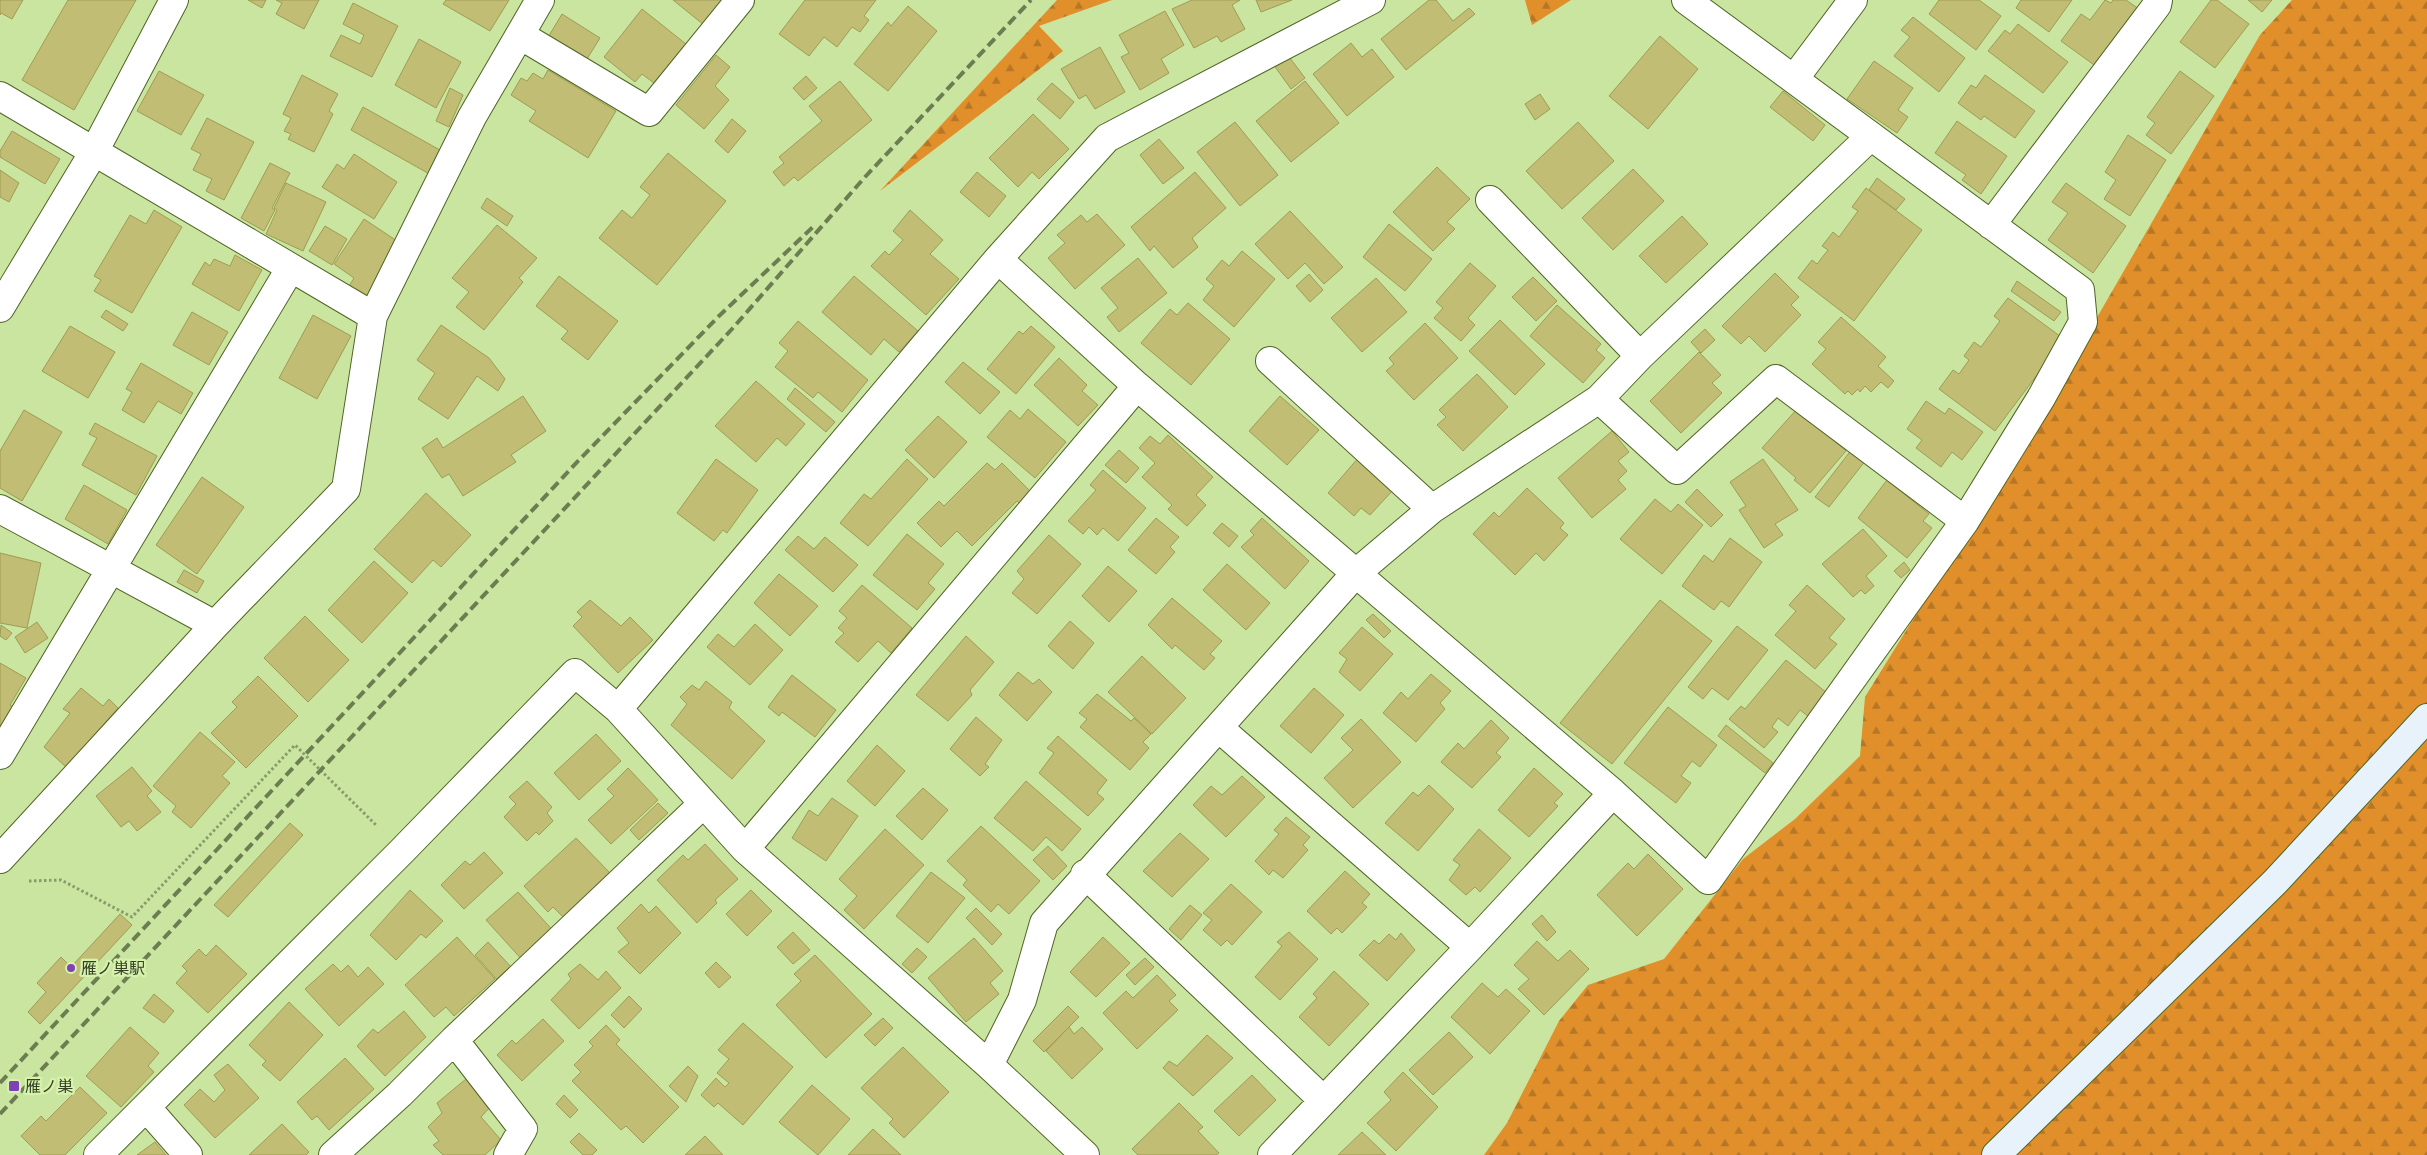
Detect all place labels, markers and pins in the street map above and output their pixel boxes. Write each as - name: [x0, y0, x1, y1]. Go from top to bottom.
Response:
- place label: 雁ノ巣駅: [81, 958, 145, 978]
- marker: 雁ノ巣駅: [65, 962, 77, 974]
- place label: 雁ノ巣: [25, 1076, 73, 1096]
- marker: 雁ノ巣: [7, 1079, 21, 1093]

